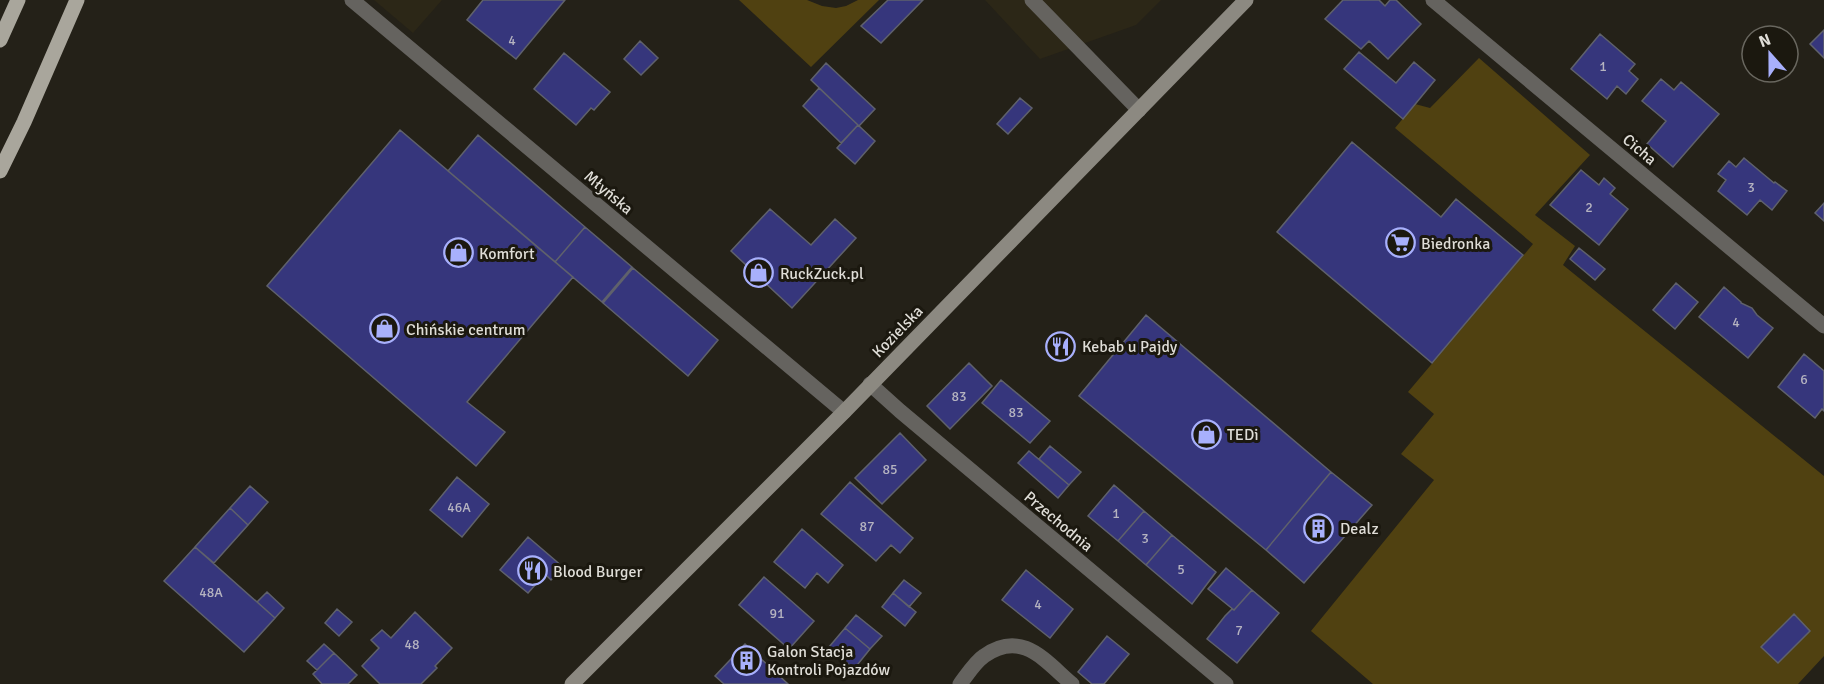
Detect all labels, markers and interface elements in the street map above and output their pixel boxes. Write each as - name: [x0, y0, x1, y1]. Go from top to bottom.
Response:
- north arrow: [1740, 24, 1800, 84]
- text: N: [1756, 30, 1774, 52]
- house number: 4: [508, 32, 516, 49]
- house number: 1: [1599, 58, 1607, 75]
- street label: Cicha: [1618, 130, 1660, 170]
- street label: Młyńska: [580, 167, 637, 219]
- house number: 3: [1747, 179, 1755, 196]
- house number: 2: [1585, 199, 1593, 216]
- supermarket icon: Biedronka: [1384, 227, 1416, 259]
- place label: Biedronka: [1421, 234, 1490, 254]
- shop icon: Komfort: [442, 237, 474, 269]
- place label: Komfort: [479, 244, 535, 264]
- shop icon: RuckZuck.pl: [743, 257, 775, 289]
- place label: RuckZuck.pl: [780, 264, 864, 284]
- street label: Kozielska: [868, 301, 927, 362]
- shop icon: Chińskie centrum: [369, 313, 401, 345]
- house number: 4: [1732, 314, 1740, 331]
- place label: Chińskie centrum: [406, 320, 525, 340]
- restaurant icon: Kebab u Pajdy: [1045, 330, 1077, 362]
- place label: Kebab u Pajdy: [1082, 337, 1178, 357]
- house number: 6: [1800, 371, 1808, 388]
- house number: 83: [951, 388, 967, 405]
- house number: 83: [1008, 404, 1024, 421]
- shop icon: TEDi: [1190, 418, 1222, 450]
- place label: TEDi: [1227, 425, 1259, 445]
- house number: 85: [882, 461, 898, 478]
- street label: Przechodnia: [1020, 487, 1097, 556]
- house number: 46A: [447, 499, 471, 516]
- house number: 1: [1112, 505, 1120, 522]
- building icon: Dealz: [1303, 512, 1335, 544]
- house number: 87: [859, 518, 875, 535]
- place label: Dealz: [1340, 519, 1379, 539]
- house number: 3: [1141, 530, 1149, 547]
- restaurant icon: Blood Burger: [516, 555, 548, 587]
- house number: 5: [1177, 561, 1185, 578]
- place label: Blood Burger: [553, 562, 642, 582]
- house number: 48A: [199, 584, 223, 601]
- house number: 4: [1034, 596, 1042, 613]
- house number: 91: [769, 605, 785, 622]
- house number: 7: [1235, 622, 1243, 639]
- house number: 48: [404, 636, 420, 653]
- place label: Galon Stacja Kontroli Pojazdów: [767, 642, 891, 680]
- building icon: Galon Stacja Kontroli Pojazdów: [730, 644, 762, 676]

